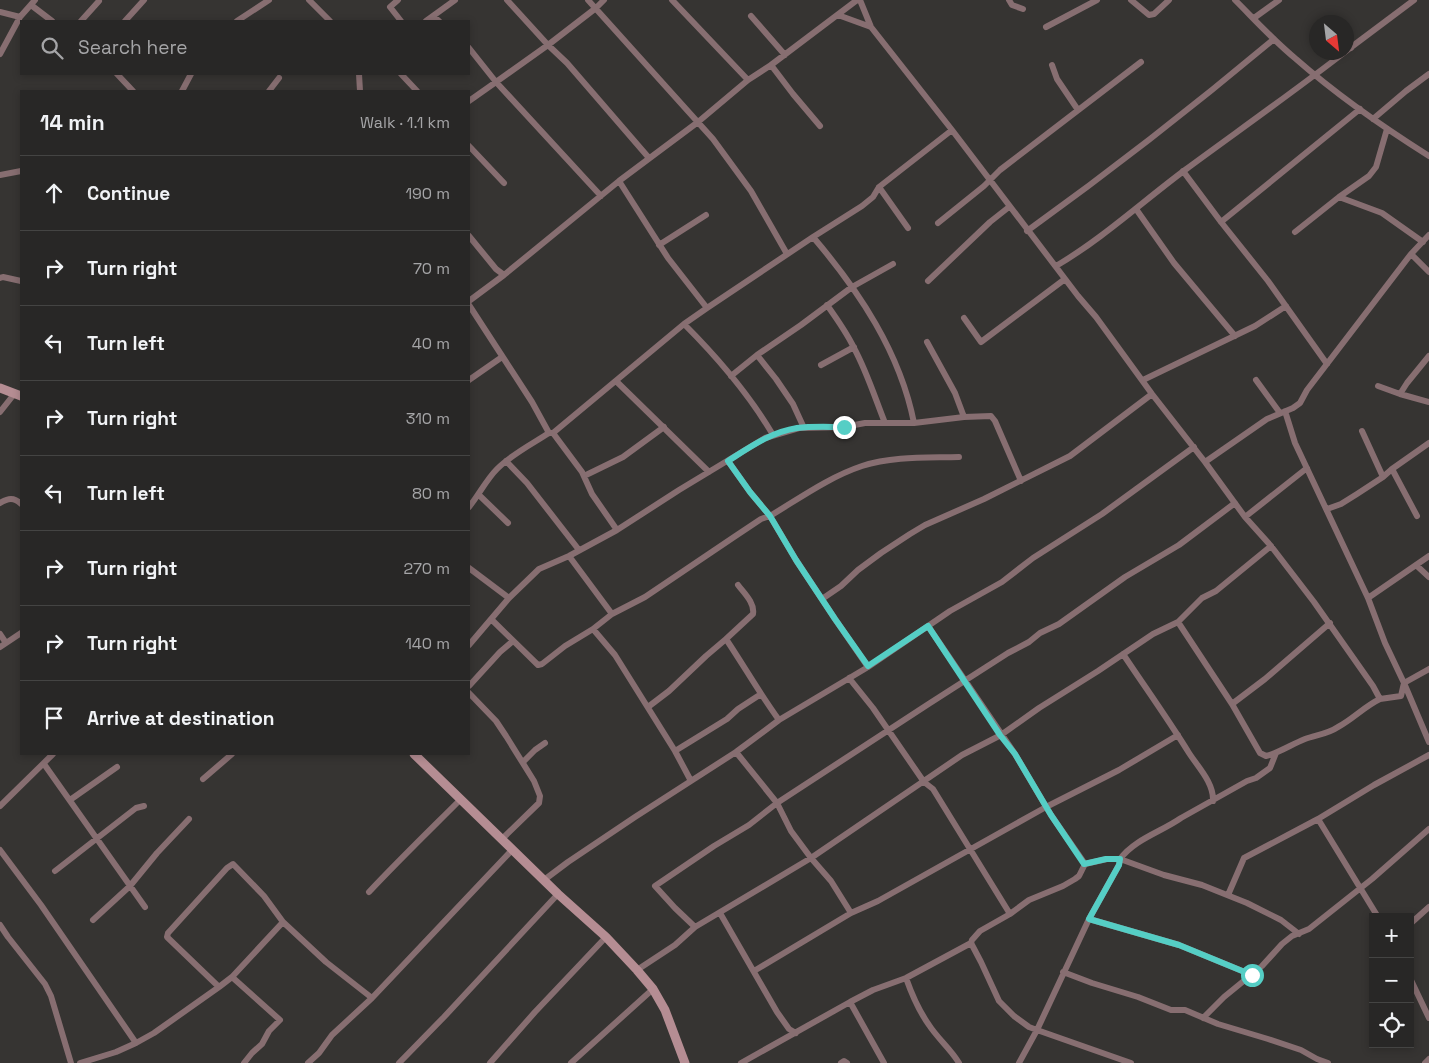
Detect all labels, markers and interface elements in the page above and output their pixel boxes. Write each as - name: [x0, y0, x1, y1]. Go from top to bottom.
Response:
- north arrow: [1309, 15, 1354, 60]
- search box: [20, 20, 470, 75]
- icon: search: [38, 34, 66, 62]
- text: Search here: [78, 35, 188, 60]
- text: 14 min: [40, 109, 105, 136]
- text: Walk · 1.1 km: [360, 112, 450, 133]
- icon: ahead: [40, 179, 68, 207]
- text: Continue: [87, 181, 170, 206]
- text: 190 m: [405, 183, 450, 204]
- icon: right: [40, 254, 68, 282]
- text: Turn right: [87, 256, 177, 281]
- text: 70 m: [413, 258, 450, 279]
- icon: left: [40, 329, 68, 357]
- text: Turn left: [87, 331, 165, 356]
- text: 40 m: [412, 333, 450, 354]
- icon: right: [40, 404, 68, 432]
- text: Turn right: [87, 406, 177, 431]
- text: 310 m: [406, 408, 450, 429]
- route end: [833, 416, 856, 439]
- icon: left: [40, 479, 68, 507]
- text: Turn left: [87, 481, 165, 506]
- text: 80 m: [412, 483, 450, 504]
- icon: right: [40, 554, 68, 582]
- text: Turn right: [87, 556, 177, 581]
- text: 270 m: [403, 558, 450, 579]
- icon: right: [40, 629, 68, 657]
- text: Turn right: [87, 631, 177, 656]
- text: 140 m: [405, 633, 450, 654]
- icon: arrive: [40, 704, 68, 732]
- text: Arrive at destination: [87, 706, 275, 731]
- map controls: [1369, 913, 1414, 1048]
- button: +: [1369, 913, 1414, 958]
- button: −: [1369, 958, 1414, 1003]
- route start: [1241, 964, 1264, 987]
- button: locate: [1369, 1003, 1414, 1048]

